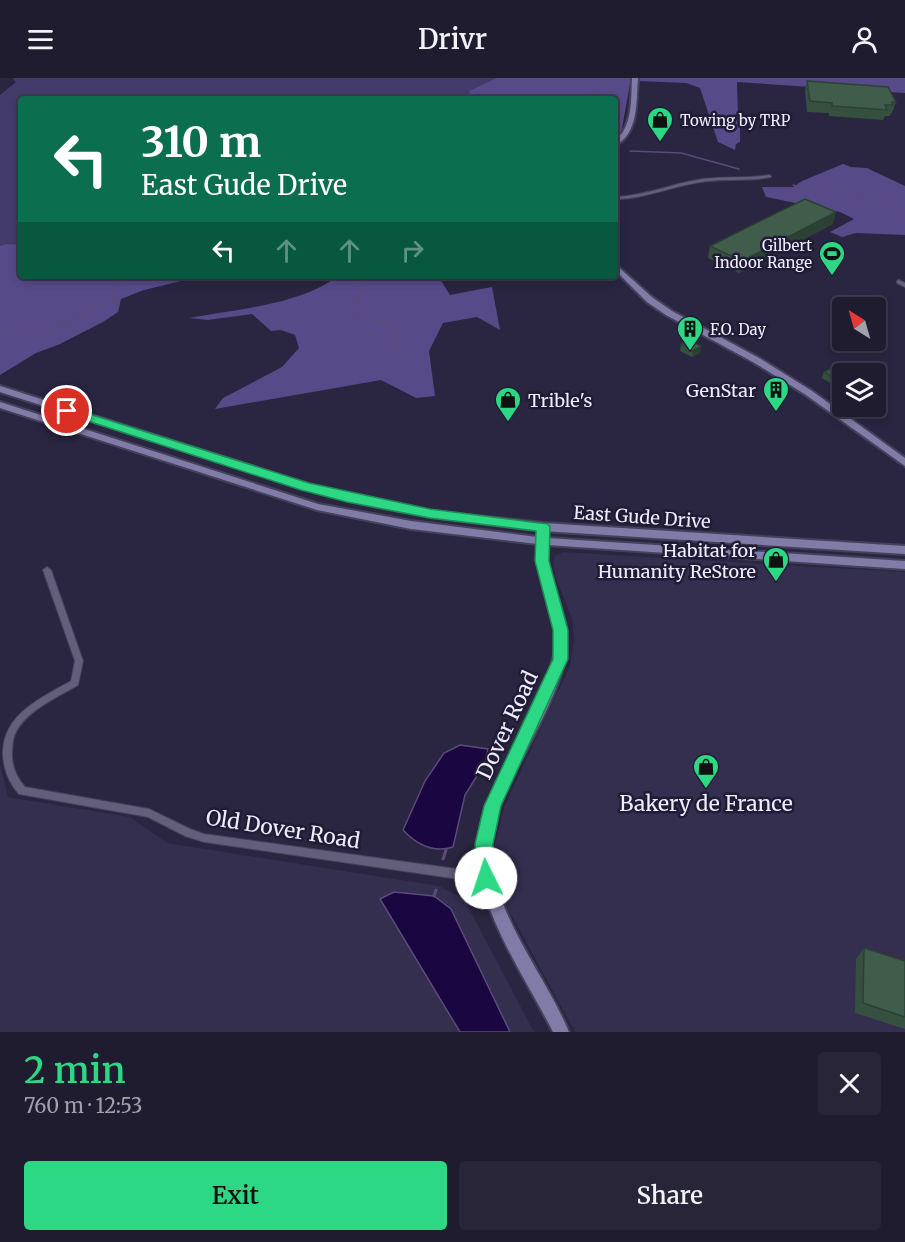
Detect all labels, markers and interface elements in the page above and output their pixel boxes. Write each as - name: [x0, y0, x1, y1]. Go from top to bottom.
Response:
- text: Drivr: [418, 22, 487, 56]
- icon: menu: [24, 23, 57, 56]
- icon: person: [848, 23, 881, 56]
- shop icon: Towing by TRP: [645, 105, 675, 143]
- place label: Towing by TRP: [680, 111, 791, 130]
- text: 310 m: [141, 116, 261, 168]
- icon: left: [42, 120, 120, 198]
- text: East Gude Drive: [141, 168, 347, 202]
- icon: left: [207, 234, 240, 267]
- icon: ahead: [270, 234, 303, 267]
- icon: ahead: [333, 234, 366, 267]
- icon: right: [396, 234, 429, 267]
- place label: Gilbert Indoor Range: [714, 236, 812, 272]
- sports icon: Gilbert Indoor Range: [817, 239, 847, 277]
- north arrow: [832, 297, 886, 351]
- map controls: [832, 297, 886, 417]
- building icon: F.O. Day: [675, 314, 705, 352]
- place label: F.O. Day: [710, 320, 766, 339]
- button: layers: [832, 363, 886, 417]
- building icon: GenStar: [761, 375, 791, 413]
- place label: GenStar: [686, 379, 756, 402]
- pin: [41, 385, 92, 436]
- shop icon: Trible's: [493, 385, 523, 423]
- place label: Trible's: [528, 389, 593, 412]
- icon: arrive: [50, 394, 83, 427]
- street label: East Gude Drive: [573, 501, 711, 533]
- place label: Habitat for Humanity ReStore: [598, 539, 756, 583]
- shop icon: Habitat for Humanity ReStore: [761, 545, 791, 583]
- street label: Dover Road: [470, 666, 544, 783]
- shop icon: Bakery de France: [691, 752, 721, 790]
- place label: Bakery de France: [619, 790, 793, 817]
- street label: Old Dover Road: [204, 803, 362, 855]
- position arrow: [454, 846, 518, 910]
- text: 2 min: [24, 1048, 126, 1093]
- button: close: [818, 1052, 881, 1115]
- text: 760 m · 12:53: [24, 1093, 142, 1118]
- button: Exit: [24, 1161, 447, 1230]
- button: Share: [459, 1161, 881, 1230]

